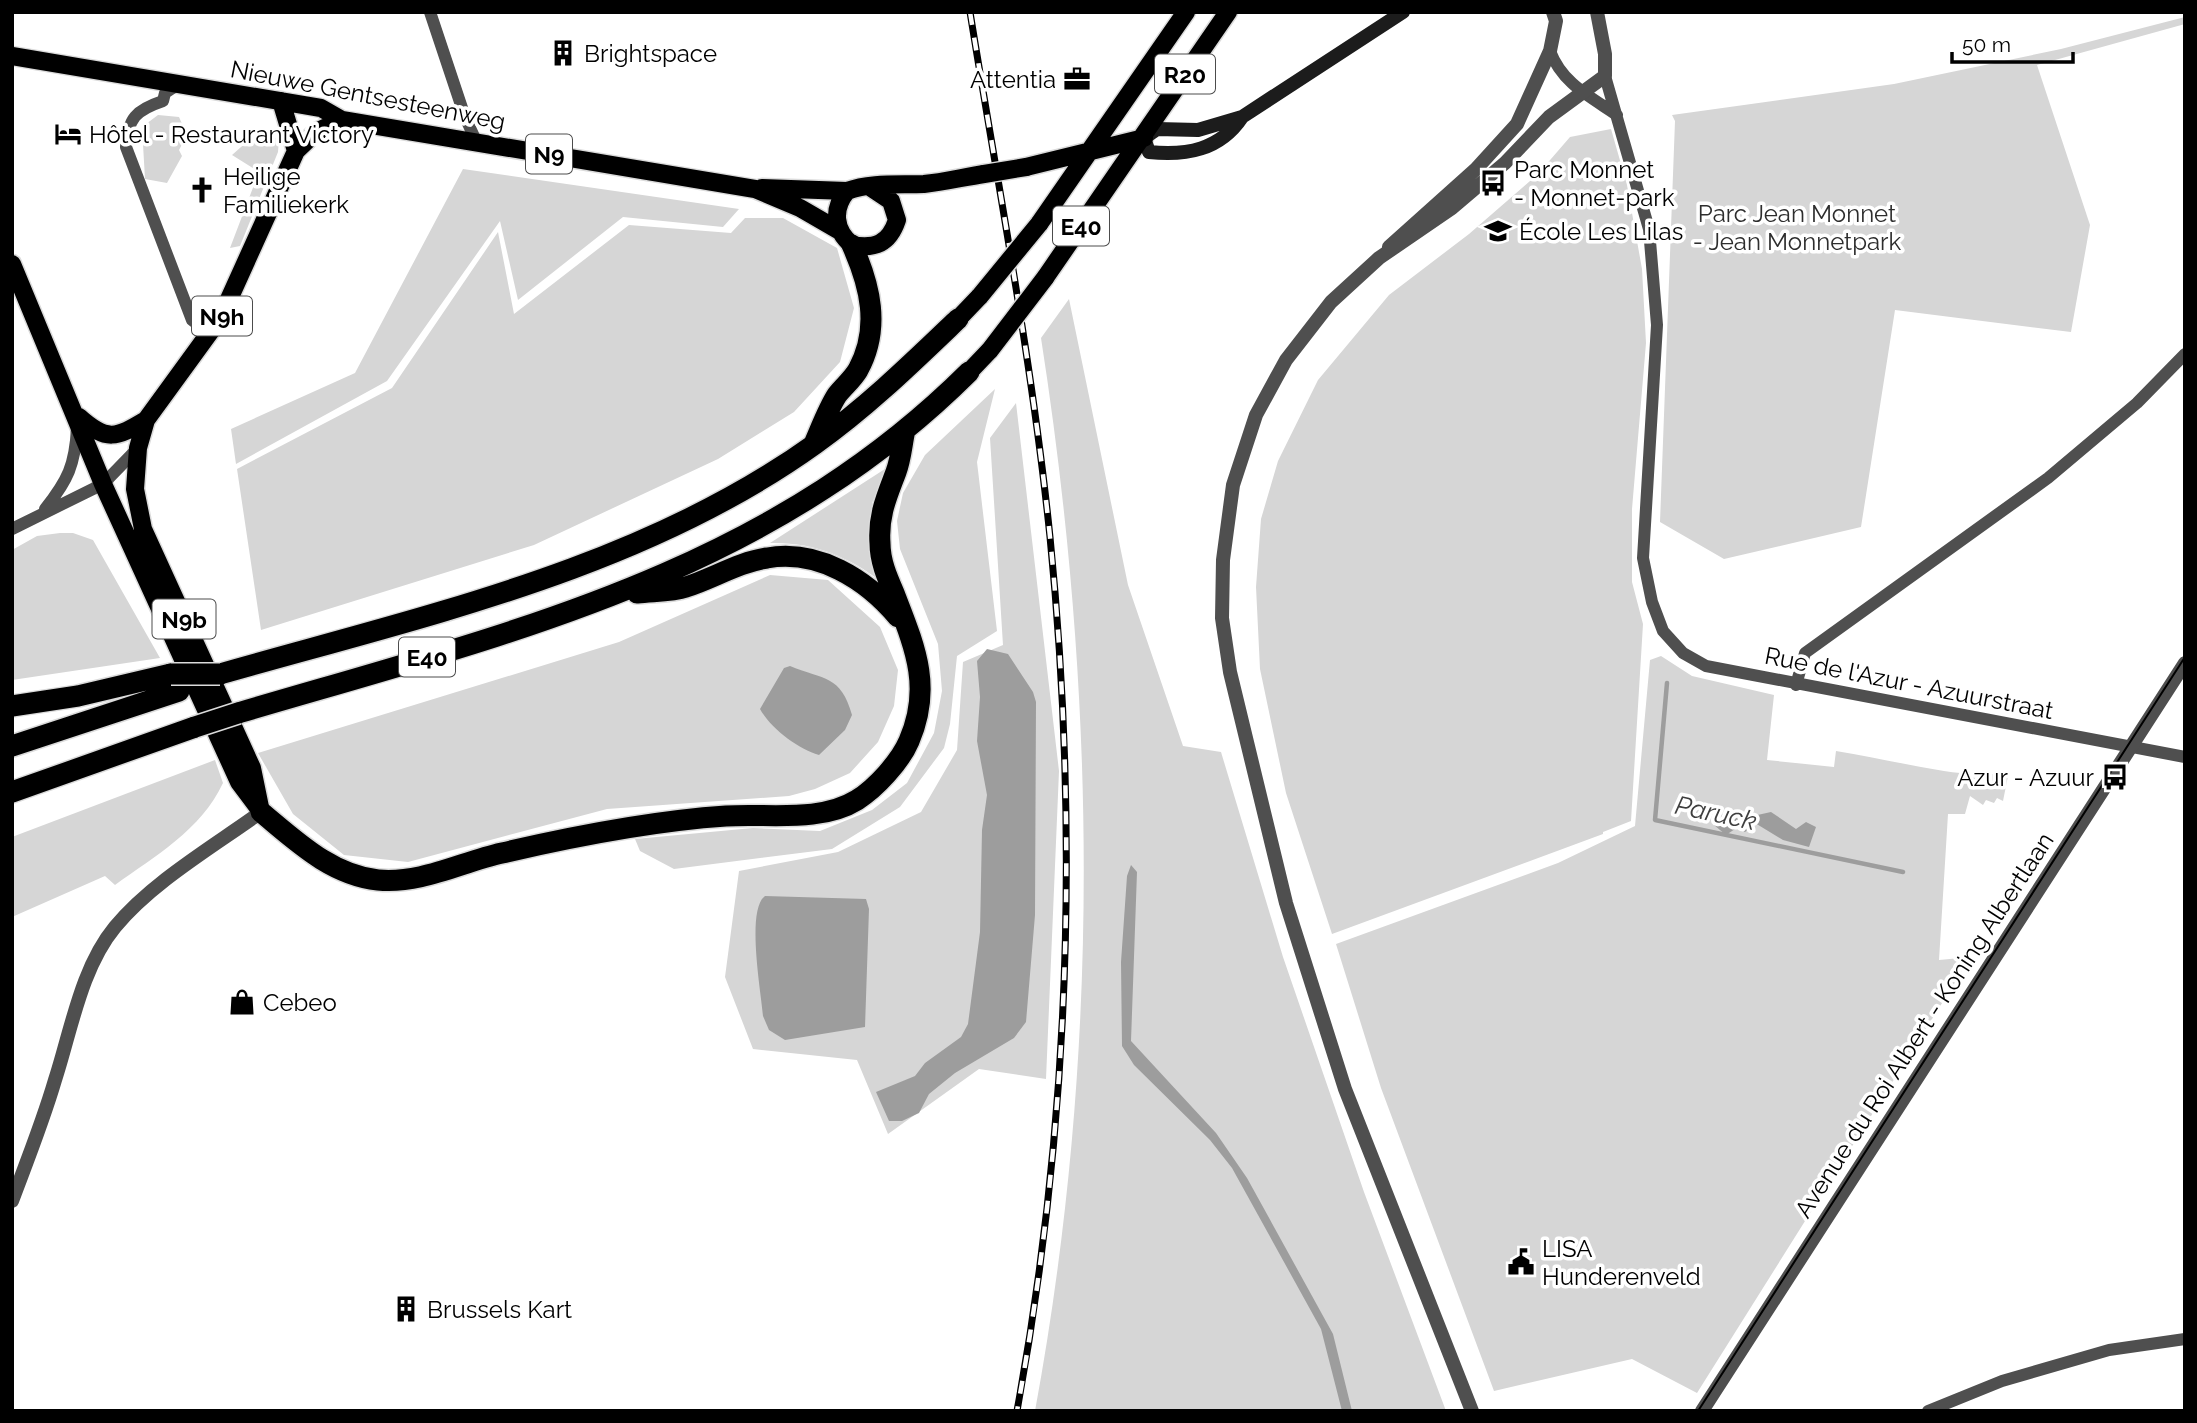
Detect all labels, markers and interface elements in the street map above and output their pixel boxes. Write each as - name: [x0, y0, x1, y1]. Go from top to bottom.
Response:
- scale bar: [1952, 21, 2073, 65]
- text: 50 m: [1962, 32, 2011, 57]
- building icon: Brightspace: [548, 38, 578, 68]
- place label: Brightspace: [584, 39, 717, 68]
- street label: Nieuwe Gentsesteenweg: [228, 54, 508, 136]
- road number: R20: [1155, 54, 1215, 94]
- office icon: Attentia: [1062, 64, 1092, 94]
- place label: Attentia: [970, 65, 1056, 94]
- hotel icon: Hôtel - Restaurant Victory: [53, 119, 83, 149]
- place label: Hôtel - Restaurant Victory: [89, 120, 374, 149]
- road number: N9: [526, 134, 572, 174]
- place label: Parc Monnet - Monnet-park: [1514, 155, 1675, 212]
- place label: Heilige Familiekerk: [223, 162, 349, 219]
- bus stop icon: Parc Monnet - Monnet-park: [1478, 168, 1508, 198]
- church icon: Heilige Familiekerk: [187, 175, 217, 205]
- park label: Parc Jean Monnet - Jean Monnetpark: [1693, 199, 1901, 256]
- road number: E40: [1053, 206, 1109, 246]
- school or university icon: École Les Lilas: [1483, 216, 1513, 246]
- place label: École Les Lilas: [1519, 217, 1683, 246]
- road number: N9h: [192, 296, 252, 336]
- road number: N9b: [152, 600, 216, 638]
- road number: E40: [399, 638, 455, 677]
- street label: Rue de l'Azur - Azuurstraat: [1762, 641, 2056, 725]
- bus stop icon: Azur - Azuur: [2100, 762, 2130, 792]
- place label: Azur - Azuur: [1957, 763, 2095, 792]
- water label: Paruck: [1673, 790, 1759, 836]
- street label: Avenue du Roi Albert - Koning Albertlaan: [1788, 827, 2060, 1223]
- shop icon: Cebeo: [227, 987, 257, 1017]
- place label: Cebeo: [263, 988, 337, 1017]
- place label: LISA Hunderenveld: [1542, 1234, 1701, 1291]
- public building icon: LISA Hunderenveld: [1506, 1247, 1536, 1277]
- building icon: Brussels Kart: [391, 1294, 421, 1324]
- place label: Brussels Kart: [427, 1295, 572, 1324]

